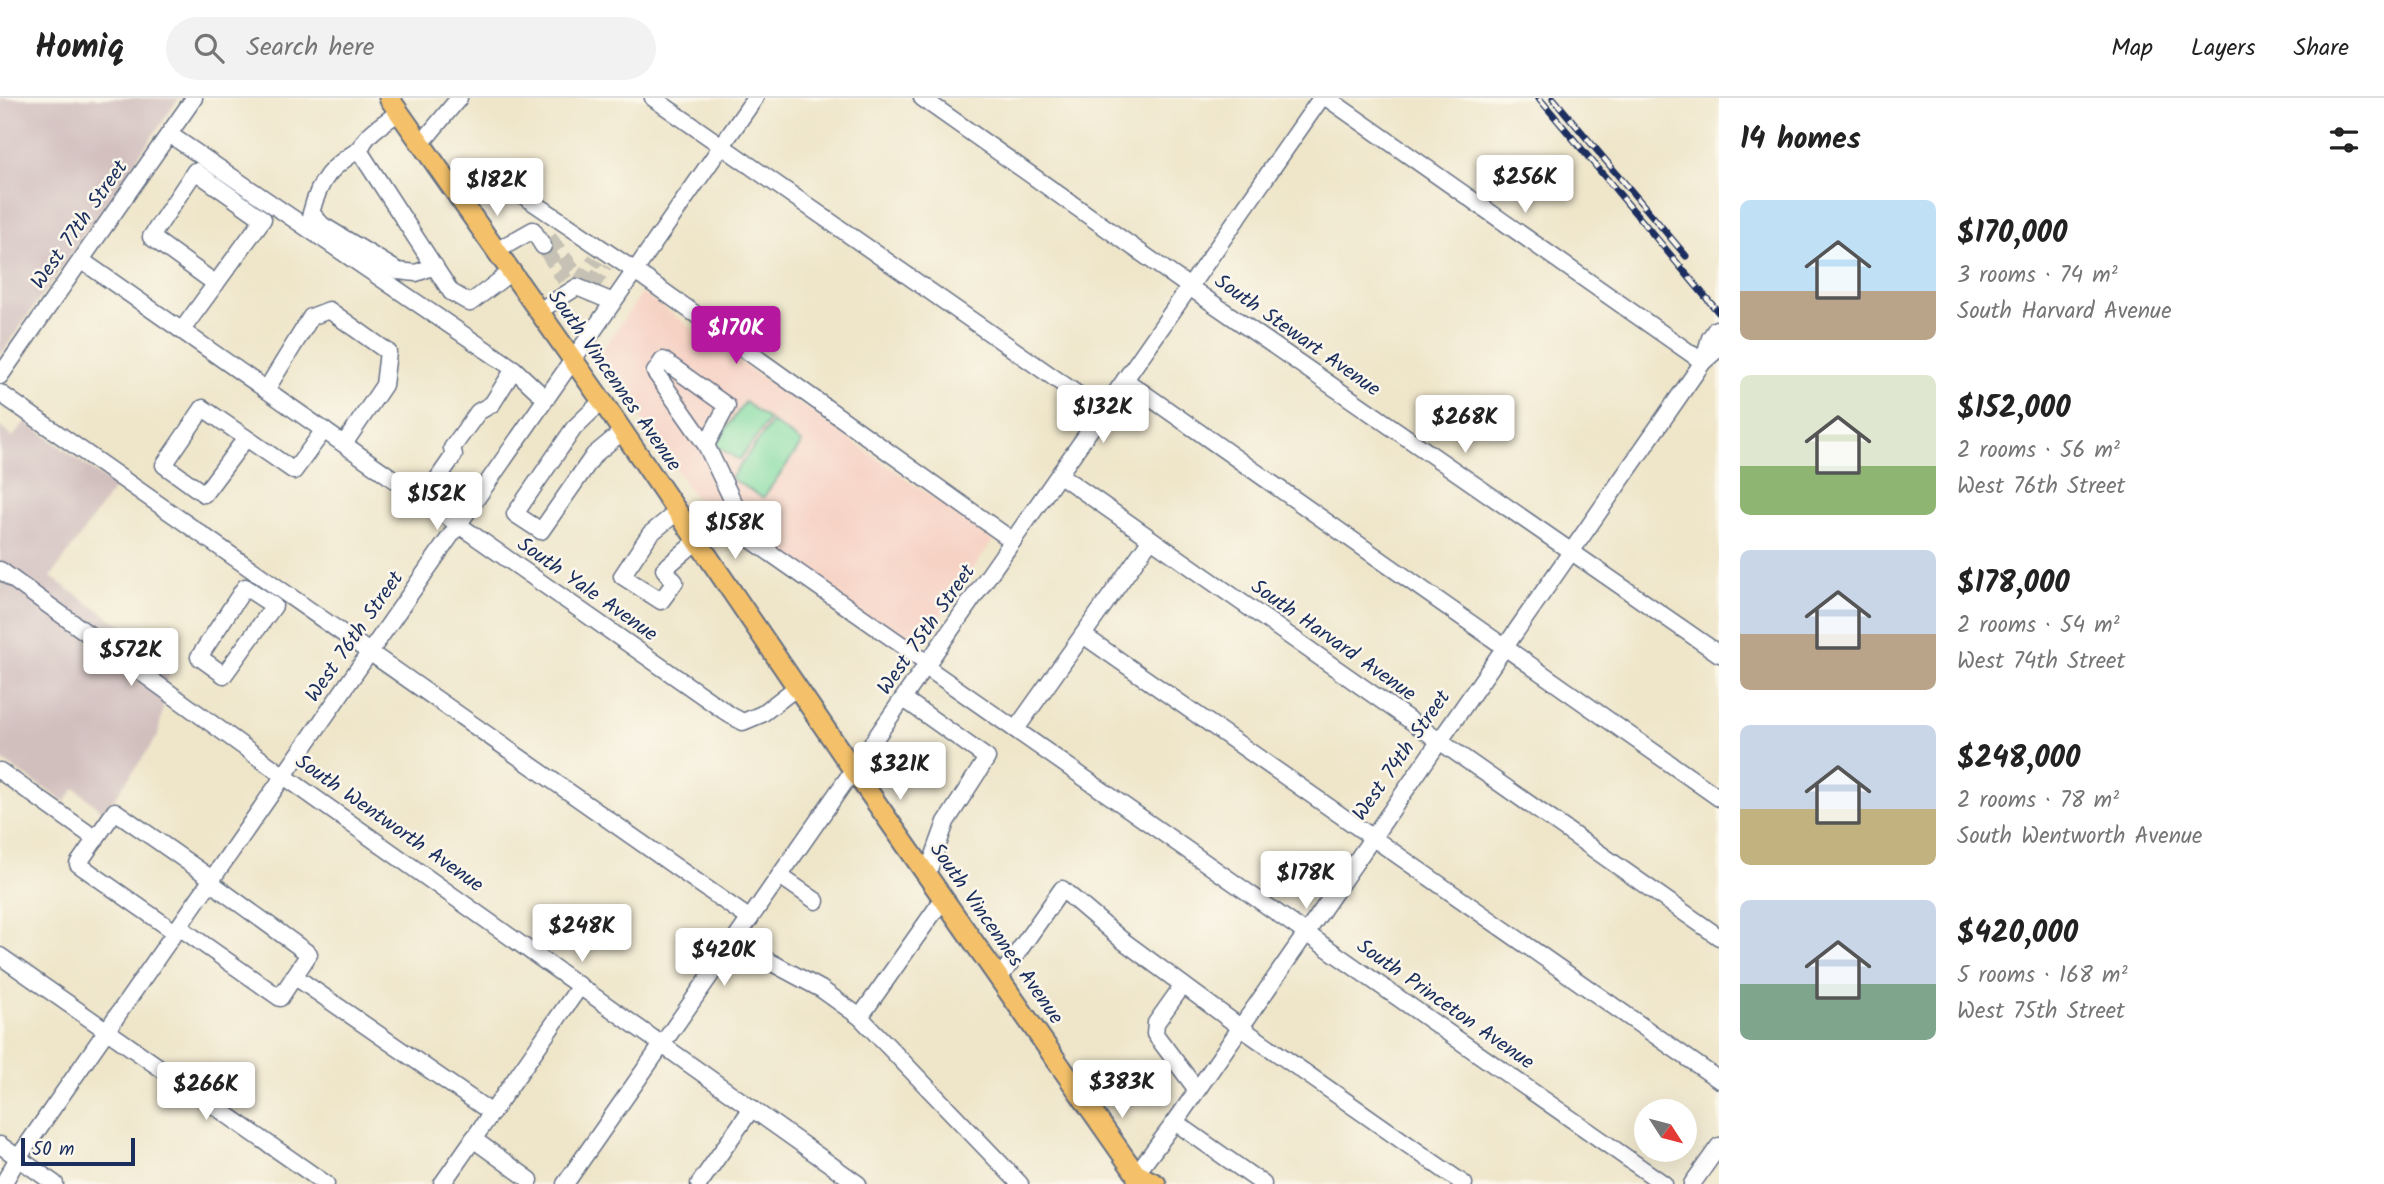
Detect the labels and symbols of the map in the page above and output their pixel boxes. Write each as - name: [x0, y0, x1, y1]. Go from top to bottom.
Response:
- street label: West 77th Street: [23, 153, 138, 297]
- pin: $256K: [1476, 156, 1574, 215]
- pin: $182K: [448, 158, 546, 218]
- street label: South Stewart Avenue: [1207, 266, 1387, 406]
- street label: South Vincennes Avenue: [539, 283, 690, 479]
- pin: $170K: [687, 306, 785, 366]
- pin: $132K: [1054, 386, 1152, 445]
- pin: $268K: [1416, 396, 1514, 455]
- pin: $152K: [388, 472, 486, 532]
- pin: $158K: [686, 502, 784, 561]
- street label: South Yale Avenue: [510, 529, 665, 651]
- street label: West 75th Street: [869, 557, 985, 702]
- street label: West 76th Street: [297, 564, 413, 709]
- street label: South Harvard Avenue: [1243, 571, 1423, 711]
- pin: $572K: [82, 628, 180, 688]
- street label: West 74th Street: [1344, 683, 1460, 828]
- pin: $321K: [851, 742, 949, 802]
- street label: South Wentworth Avenue: [288, 746, 491, 902]
- street label: South Vincennes Avenue: [921, 836, 1072, 1032]
- pin: $178K: [1257, 852, 1355, 911]
- pin: $248K: [533, 904, 631, 964]
- pin: $420K: [675, 928, 773, 988]
- street label: South Princeton Avenue: [1349, 931, 1541, 1079]
- pin: $383K: [1073, 1060, 1171, 1120]
- pin: $266K: [157, 1062, 255, 1122]
- north arrow: [1634, 1099, 1698, 1162]
- scale bar: [21, 1135, 135, 1167]

